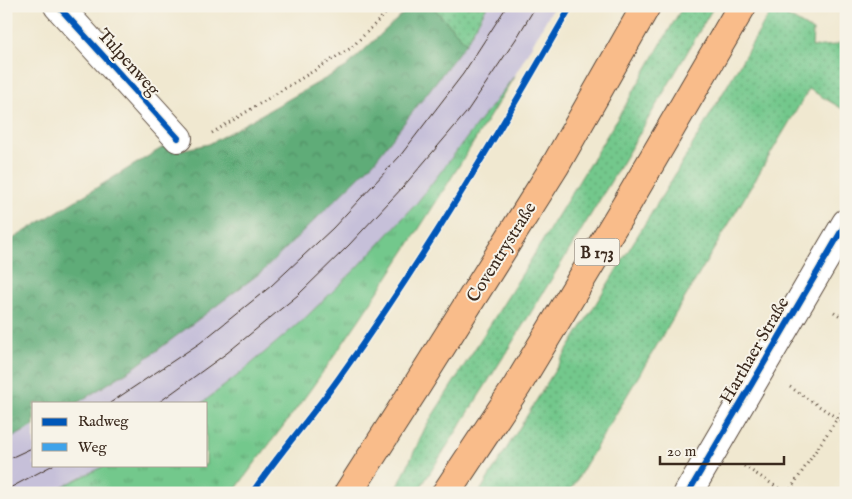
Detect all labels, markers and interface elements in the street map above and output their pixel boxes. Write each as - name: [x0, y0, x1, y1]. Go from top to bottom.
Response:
- street label: Tulpenweg: [92, 24, 164, 102]
- street label: Coventrystraße: [462, 198, 542, 307]
- road number: B 173: [574, 238, 620, 266]
- street label: Harthaer Straße: [715, 293, 795, 408]
- legend: [32, 402, 208, 466]
- text: Radweg: [78, 412, 129, 431]
- scale bar: [660, 434, 783, 466]
- text: Weg: [78, 438, 107, 457]
- text: 20 m: [667, 442, 697, 461]

